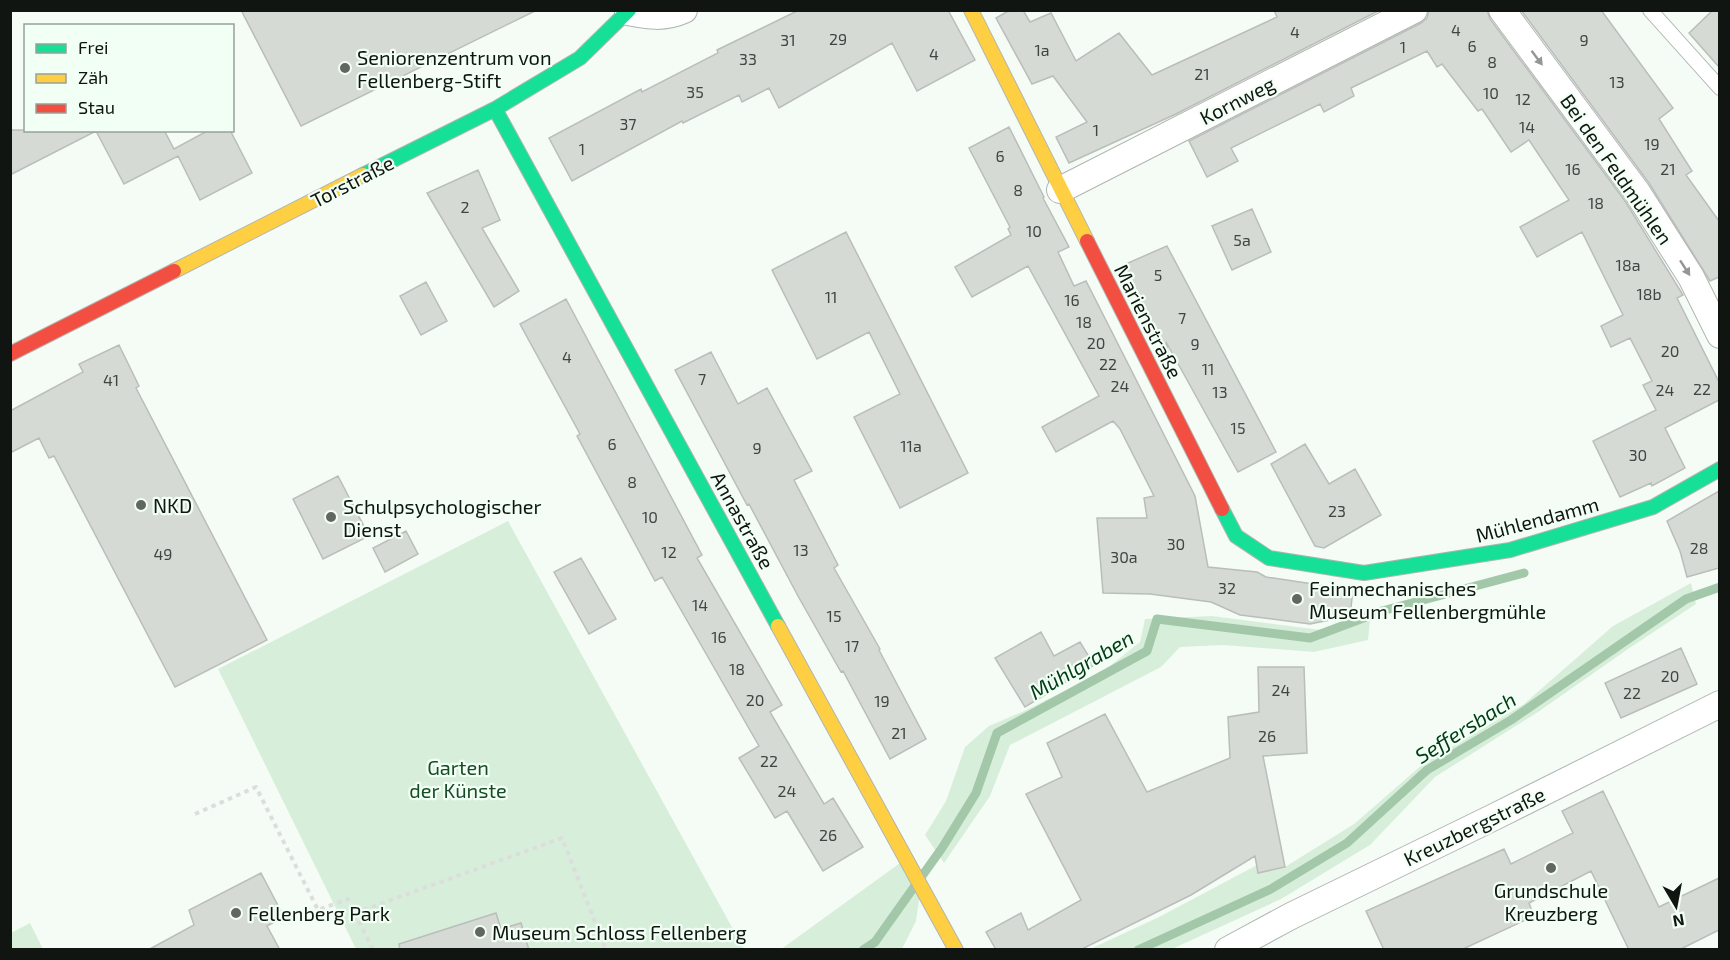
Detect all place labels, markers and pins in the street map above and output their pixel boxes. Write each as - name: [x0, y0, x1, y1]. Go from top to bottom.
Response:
- place label: Seniorenzentrum von Fellenberg-Stift: [357, 45, 552, 92]
- marker: Seniorenzentrum von Fellenberg-Stift: [338, 61, 352, 75]
- place label: NKD: [153, 493, 192, 517]
- place label: Schulpsychologischer Dienst: [343, 494, 542, 541]
- marker: NKD: [134, 498, 148, 512]
- marker: Schulpsychologischer Dienst: [324, 510, 338, 524]
- place label: Feinmechanisches Museum Fellenbergmühle: [1309, 576, 1546, 623]
- marker: Feinmechanisches Museum Fellenbergmühle: [1290, 592, 1304, 606]
- marker: Grundschule Kreuzberg: [1544, 861, 1558, 875]
- place label: Grundschule Kreuzberg: [1494, 878, 1608, 925]
- place label: Fellenberg Park: [248, 901, 390, 925]
- marker: Fellenberg Park: [229, 906, 243, 920]
- place label: Museum Schloss Fellenberg: [492, 920, 747, 944]
- marker: Museum Schloss Fellenberg: [473, 925, 487, 939]

